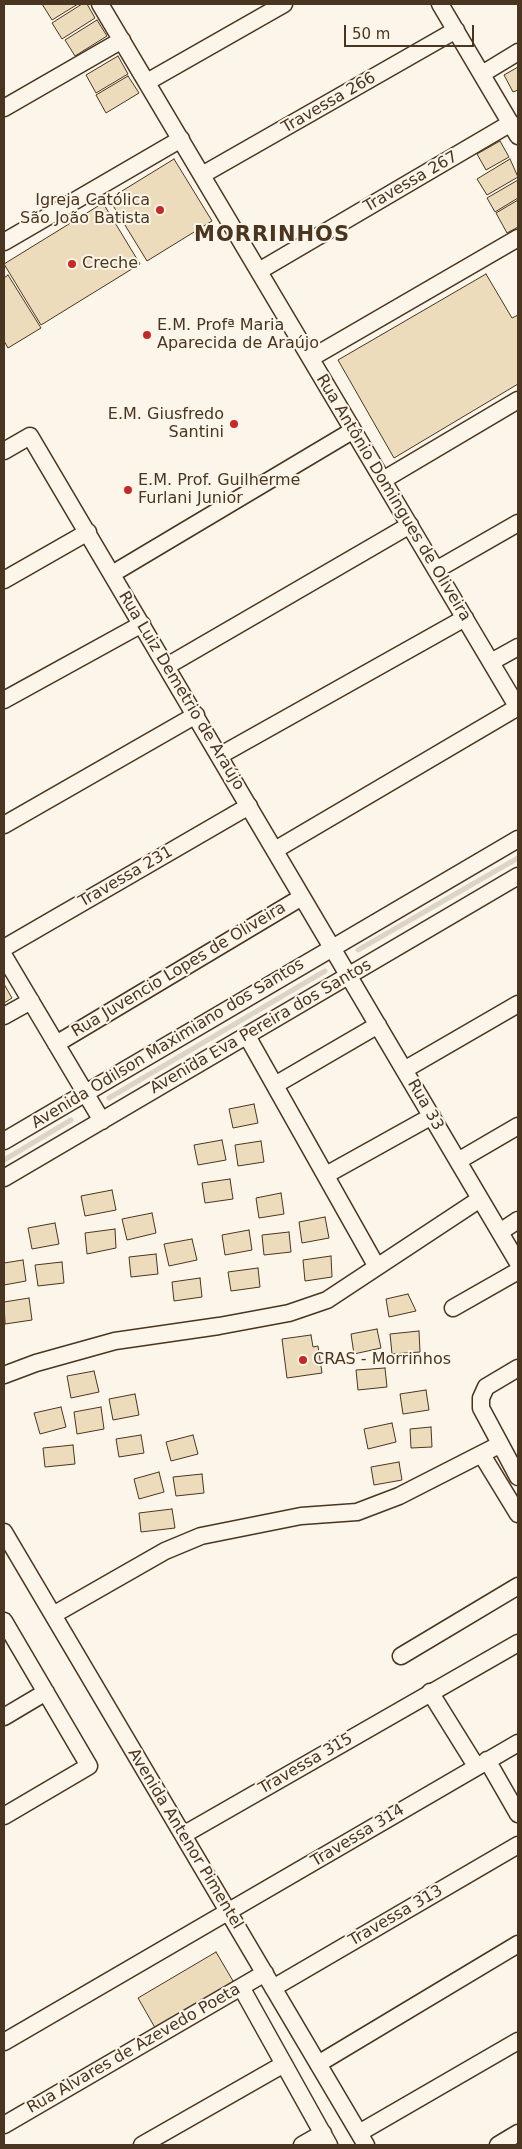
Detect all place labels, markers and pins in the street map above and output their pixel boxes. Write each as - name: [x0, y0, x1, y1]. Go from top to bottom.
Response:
- place label: Igreja Católica São João Batista: [20, 191, 150, 229]
- marker: Igreja Católica São João Batista: [154, 204, 166, 216]
- place label: Creche: [82, 254, 138, 274]
- marker: Creche: [66, 258, 78, 270]
- place label: E.M. Profª Maria Aparecida de Araújo: [157, 316, 319, 354]
- marker: E.M. Profª Maria Aparecida de Araújo: [141, 329, 153, 341]
- place label: E.M. Giusfredo Santini: [108, 405, 224, 443]
- marker: E.M. Giusfredo Santini: [228, 418, 240, 430]
- place label: E.M. Prof. Guilherme Furlani Junior: [138, 471, 300, 509]
- marker: E.M. Prof. Guilherme Furlani Junior: [122, 484, 134, 496]
- place label: CRAS - Morrinhos: [313, 1350, 451, 1370]
- marker: CRAS - Morrinhos: [297, 1354, 309, 1366]

